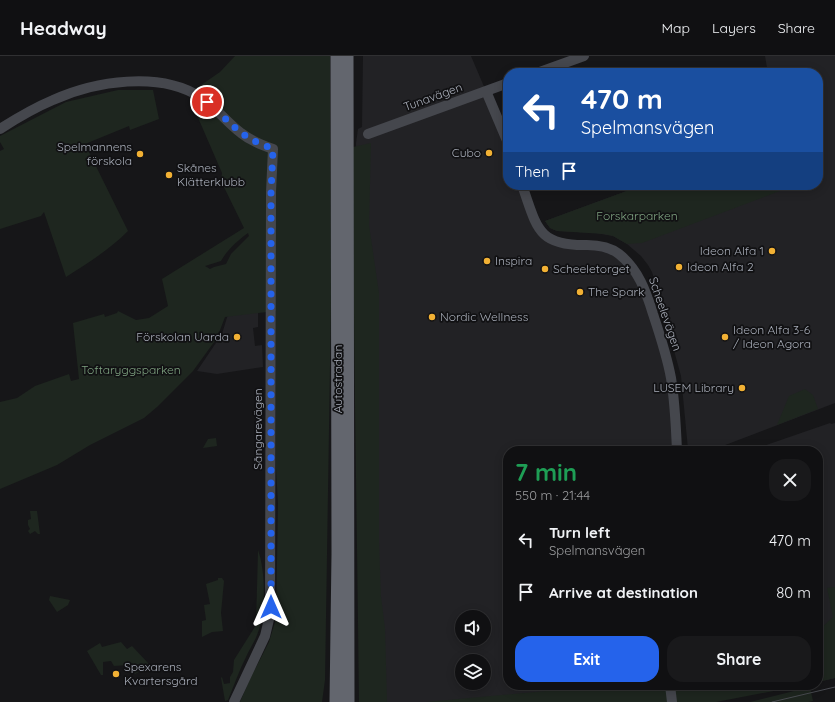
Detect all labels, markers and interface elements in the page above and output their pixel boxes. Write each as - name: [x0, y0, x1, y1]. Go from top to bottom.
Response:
- text: Headway: [20, 16, 107, 40]
- text: Map: [661, 19, 690, 37]
- text: Layers: [712, 19, 756, 37]
- text: Share: [778, 19, 815, 37]
- street label: Tunavägen: [401, 79, 464, 114]
- text: 470 m: [581, 81, 663, 116]
- icon: left: [515, 84, 567, 136]
- pin: [190, 85, 224, 119]
- icon: arrive: [196, 91, 218, 113]
- text: Spelmansvägen: [581, 116, 714, 139]
- place label: Spelmannens förskola: [57, 139, 132, 168]
- place label: Cubo: [452, 145, 481, 160]
- marker: Cubo: [484, 148, 494, 158]
- marker: Spelmannens förskola: [135, 149, 145, 159]
- place label: Skånes Klätterklubb: [177, 160, 245, 189]
- icon: arrive: [558, 160, 580, 182]
- text: Then: [515, 162, 550, 181]
- marker: Skånes Klätterklubb: [164, 170, 174, 180]
- park label: Forskarparken: [596, 208, 678, 223]
- place label: Ideon Alfa 1: [700, 243, 764, 258]
- marker: Ideon Alfa 1: [767, 246, 777, 256]
- place label: Inspira: [495, 253, 532, 268]
- marker: Inspira: [482, 256, 492, 266]
- place label: Ideon Alfa 2: [687, 259, 754, 274]
- place label: Scheeletorget: [553, 261, 630, 276]
- marker: Ideon Alfa 2: [674, 262, 684, 272]
- marker: Scheeletorget: [540, 264, 550, 274]
- street label: Scheelevägen: [646, 275, 685, 353]
- place label: The Spark: [588, 284, 644, 299]
- marker: The Spark: [575, 287, 585, 297]
- place label: Nordic Wellness: [440, 309, 529, 324]
- marker: Nordic Wellness: [427, 312, 437, 322]
- place label: Ideon Alfa 3-6 / Ideon Agora: [733, 322, 811, 351]
- place label: Förskolan Uarda: [136, 329, 229, 344]
- marker: Förskolan Uarda: [232, 332, 242, 342]
- marker: Ideon Alfa 3-6 / Ideon Agora: [720, 332, 730, 342]
- street label: Autostradan: [330, 345, 345, 413]
- park label: Toftaryggsparken: [81, 362, 181, 377]
- place label: LUSEM Library: [653, 380, 734, 395]
- marker: LUSEM Library: [737, 383, 747, 393]
- street label: Sångarevägen: [250, 388, 265, 470]
- text: 7 min: [515, 457, 577, 487]
- button: close: [769, 459, 811, 501]
- text: 550 m · 21:44: [515, 487, 590, 503]
- text: Turn left: [549, 523, 611, 542]
- icon: left: [515, 529, 537, 551]
- text: 470 m: [769, 531, 811, 550]
- text: Spelmansvägen: [549, 542, 645, 558]
- icon: arrive: [515, 581, 537, 603]
- text: Arrive at destination: [549, 583, 698, 602]
- text: 80 m: [776, 583, 811, 602]
- position arrow: [250, 586, 292, 628]
- map controls: [455, 610, 491, 690]
- button: sound: [455, 610, 491, 646]
- button: Exit: [515, 636, 659, 682]
- button: Share: [667, 636, 811, 682]
- button: layers: [455, 654, 491, 690]
- place label: Spexarens Kvartersgård: [124, 659, 198, 688]
- marker: Spexarens Kvartersgård: [111, 669, 121, 679]

